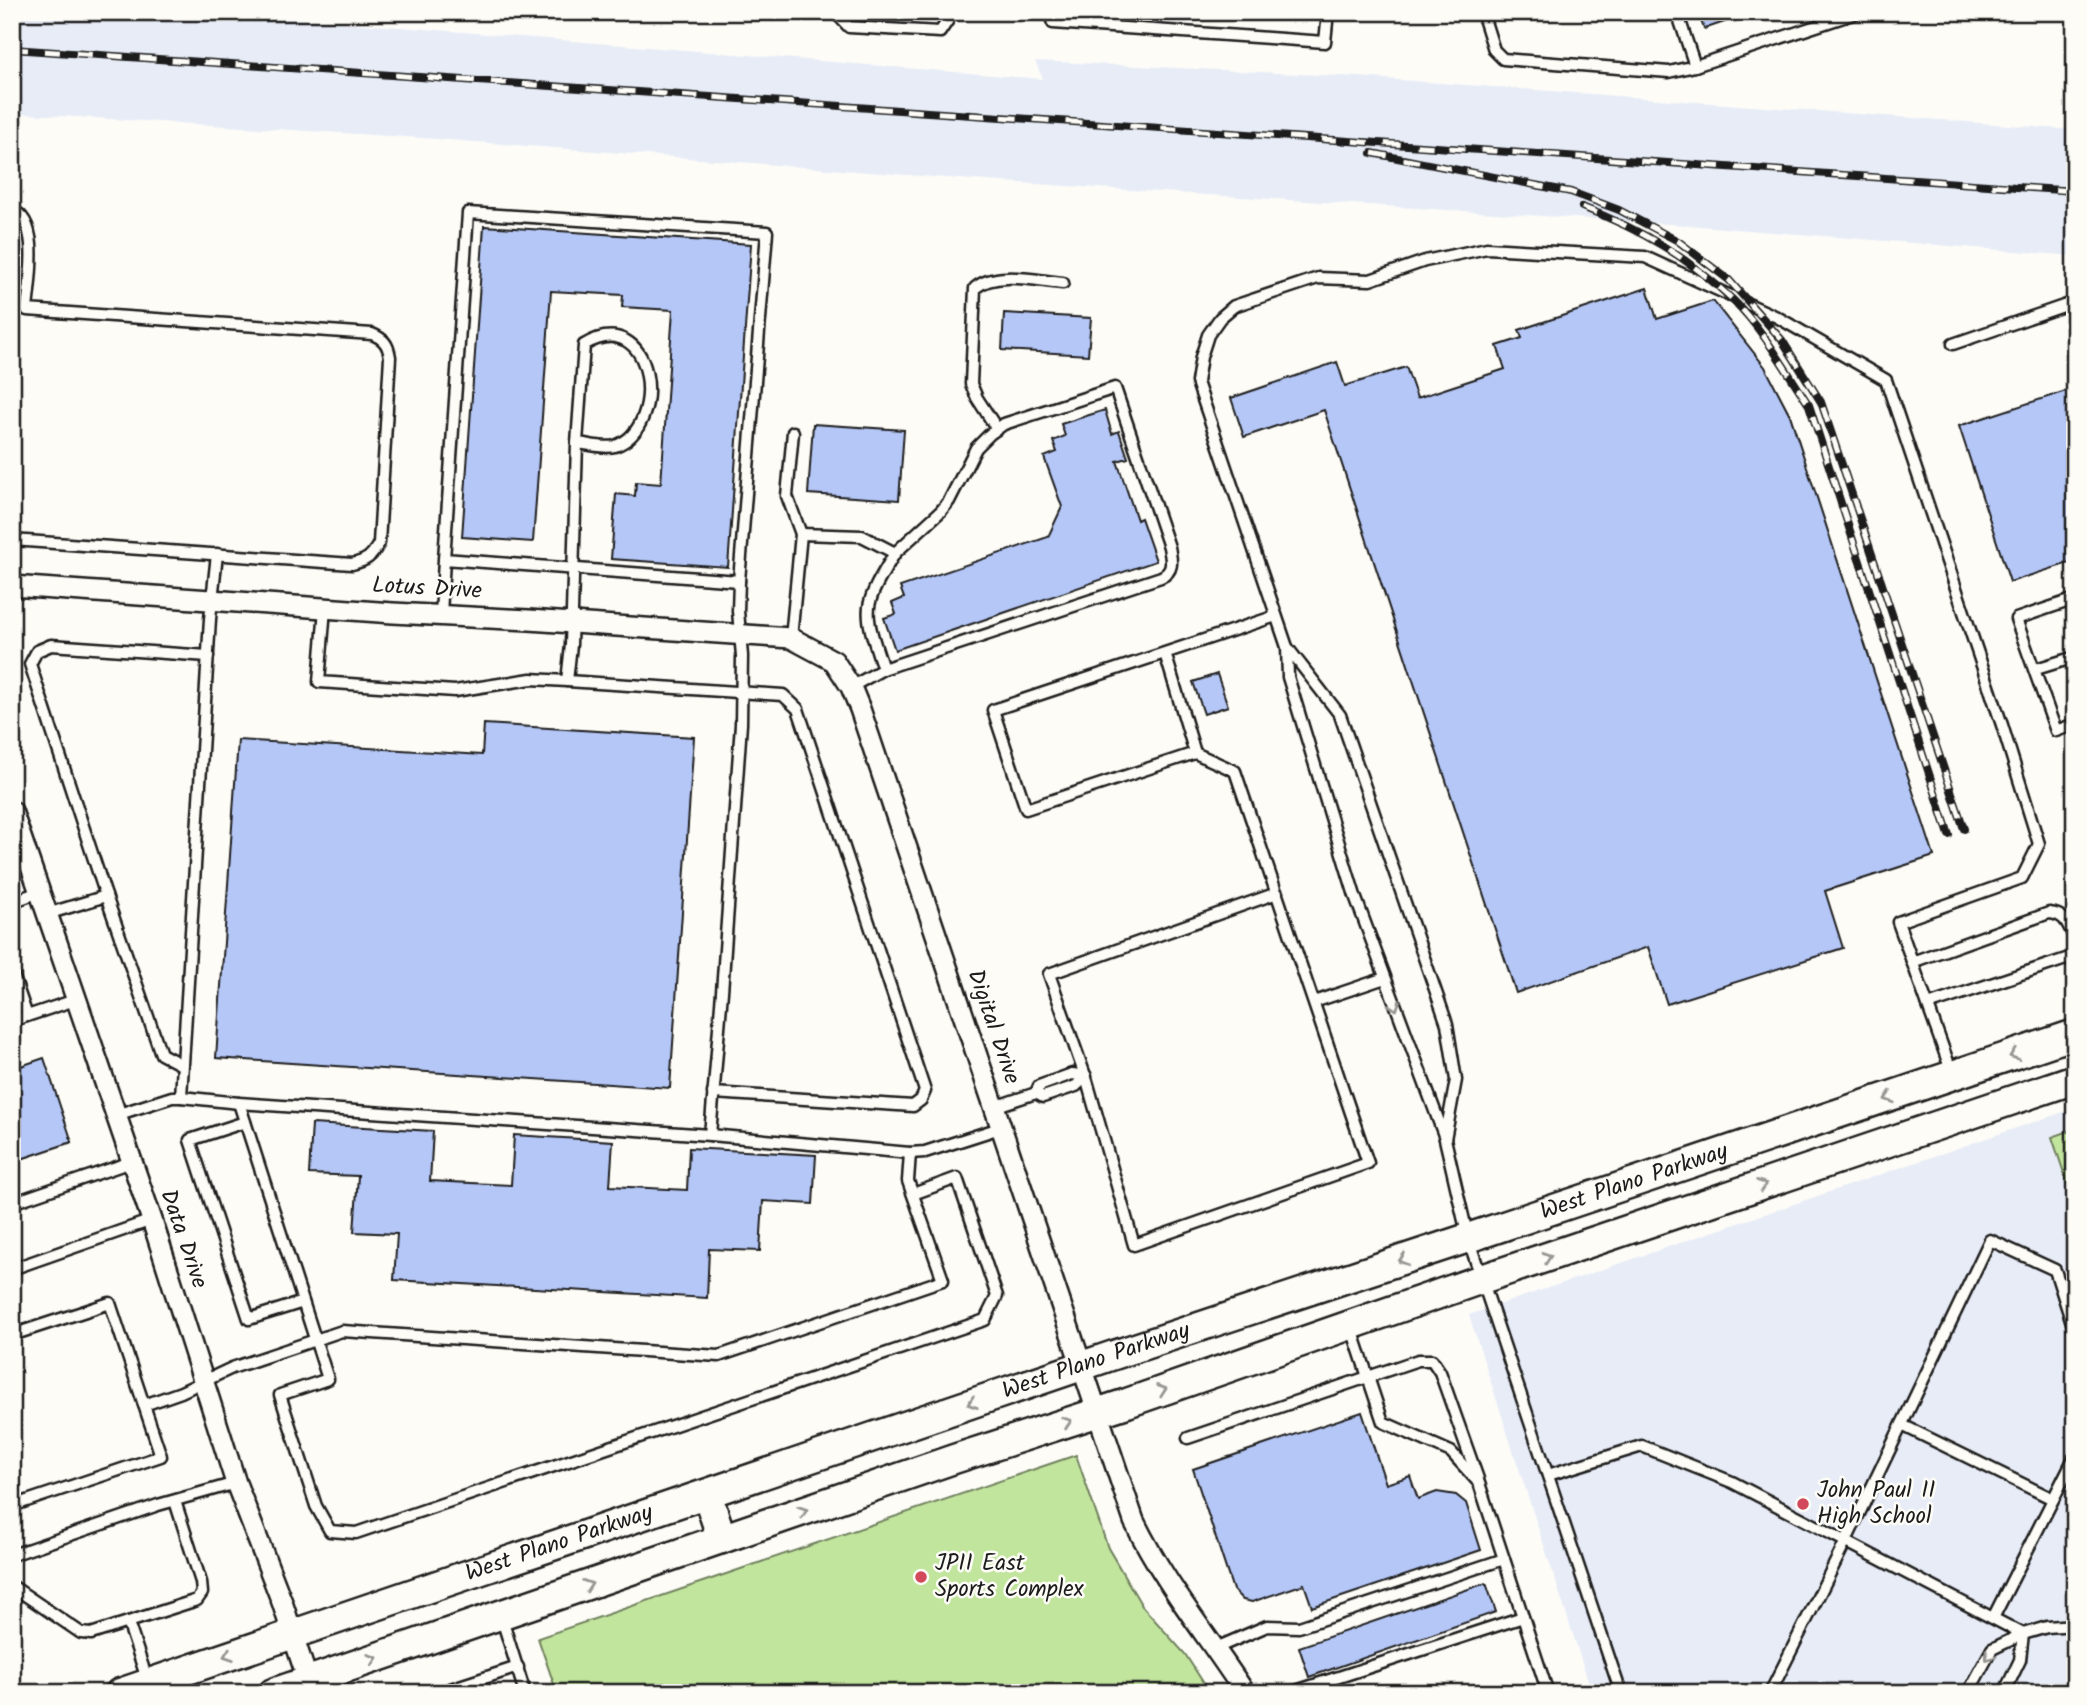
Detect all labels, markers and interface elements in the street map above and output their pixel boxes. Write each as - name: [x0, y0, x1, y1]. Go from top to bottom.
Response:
- street label: Lotus Drive: [371, 568, 483, 610]
- street label: Digital Drive: [957, 965, 1029, 1089]
- one-way arrow: [1387, 1000, 1401, 1012]
- one-way arrow: [2009, 1047, 2021, 1061]
- one-way arrow: [1883, 1090, 1896, 1104]
- street label: West Plano Parkway: [1536, 1134, 1733, 1230]
- one-way arrow: [1756, 1178, 1768, 1193]
- street label: Data Drive: [149, 1185, 217, 1293]
- one-way arrow: [1540, 1251, 1553, 1265]
- one-way arrow: [1397, 1252, 1410, 1266]
- street label: West Plano Parkway: [998, 1313, 1195, 1410]
- one-way arrow: [1156, 1384, 1168, 1398]
- one-way arrow: [966, 1395, 978, 1409]
- one-way arrow: [1060, 1416, 1073, 1430]
- place label: John Paul II High School: [1817, 1473, 1935, 1535]
- street label: West Plano Parkway: [461, 1495, 658, 1592]
- marker: John Paul II High School: [1795, 1496, 1811, 1512]
- one-way arrow: [797, 1505, 809, 1519]
- place label: JPII East Sports Complex: [935, 1546, 1085, 1608]
- marker: JPII East Sports Complex: [913, 1569, 929, 1585]
- one-way arrow: [582, 1579, 594, 1593]
- one-way arrow: [222, 1647, 234, 1661]
- one-way arrow: [1985, 1649, 1997, 1661]
- one-way arrow: [366, 1653, 379, 1667]

